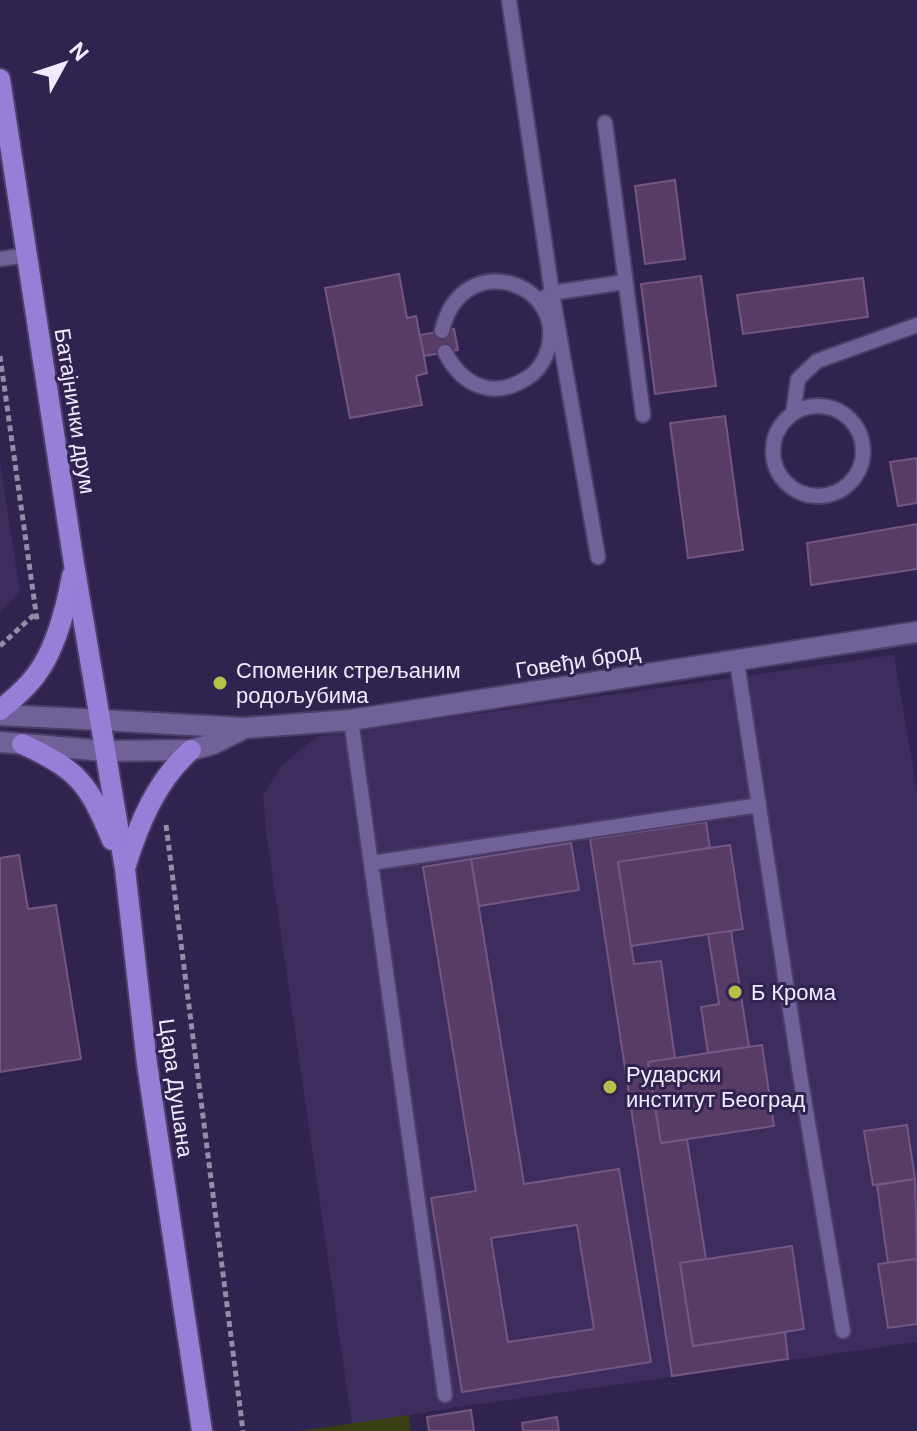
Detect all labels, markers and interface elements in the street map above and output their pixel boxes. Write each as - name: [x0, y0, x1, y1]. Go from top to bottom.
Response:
- north arrow: [24, 24, 104, 104]
- text: N: [63, 36, 95, 67]
- street label: Батајнички друм: [48, 326, 102, 496]
- street label: Говеђи брод: [513, 637, 643, 685]
- place label: Споменик стрељаним родољубима: [236, 656, 461, 710]
- marker: Споменик стрељаним родољубима: [211, 674, 229, 692]
- place label: Б Крома: [751, 978, 837, 1007]
- marker: Б Крома: [726, 983, 744, 1001]
- street label: Цара Душана: [152, 1017, 200, 1160]
- place label: Рударски институт Београд: [626, 1060, 805, 1114]
- marker: Рударски институт Београд: [601, 1078, 619, 1096]

